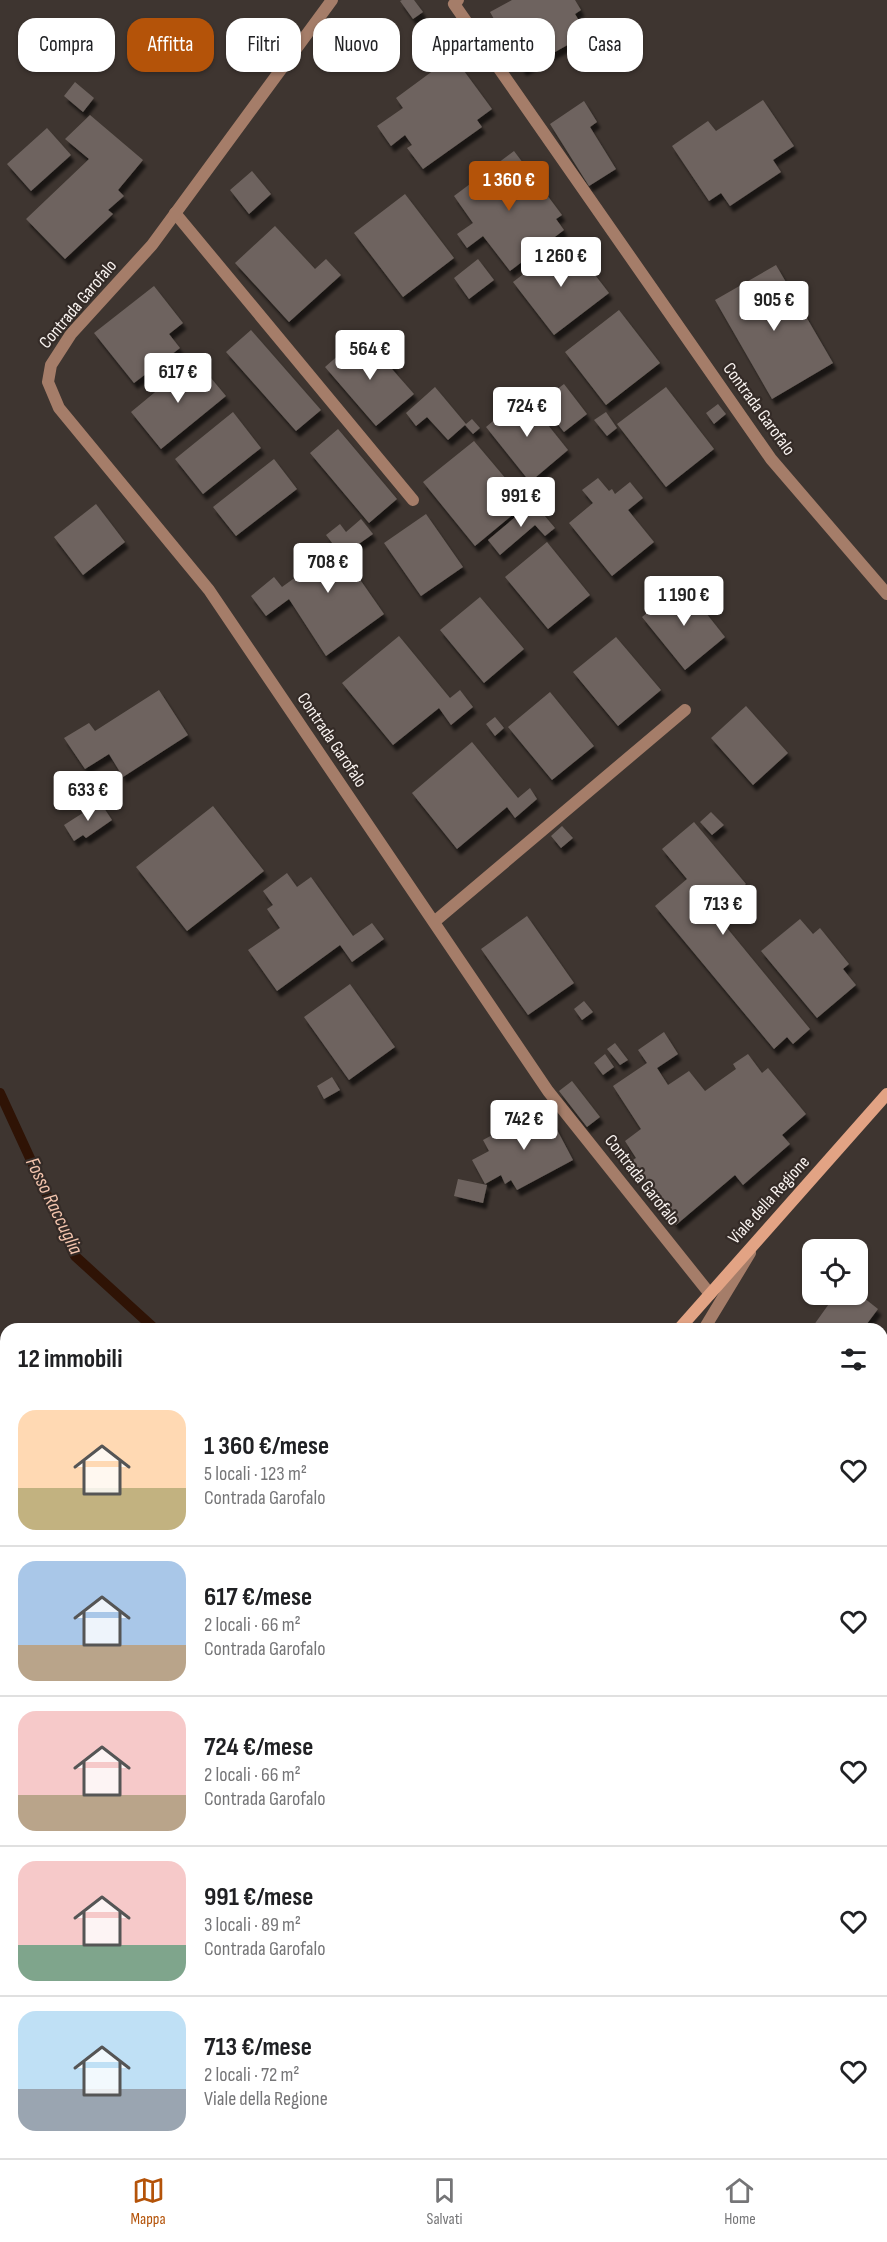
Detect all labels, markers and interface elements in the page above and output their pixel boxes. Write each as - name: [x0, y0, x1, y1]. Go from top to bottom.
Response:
- chip: Compra: [18, 18, 115, 72]
- chip: Affitta: [127, 18, 214, 72]
- chip: Filtri: [226, 18, 301, 72]
- chip: Nuovo: [313, 18, 400, 72]
- chip: Appartamento: [412, 18, 555, 72]
- chip: Casa: [567, 18, 643, 72]
- pin: 1 360 €: [454, 161, 564, 212]
- text: 1 360 €: [483, 168, 535, 192]
- pin: 1 260 €: [506, 237, 616, 288]
- text: 1 260 €: [535, 244, 587, 268]
- street label: Contrada Garofalo: [35, 255, 121, 353]
- pin: 905 €: [732, 281, 816, 332]
- text: 905 €: [753, 288, 795, 312]
- pin: 564 €: [328, 330, 412, 381]
- text: 564 €: [349, 337, 391, 361]
- pin: 617 €: [136, 353, 220, 404]
- street label: Contrada Garofalo: [718, 359, 800, 459]
- text: 617 €: [158, 360, 198, 384]
- pin: 724 €: [485, 387, 569, 438]
- text: 724 €: [507, 394, 547, 418]
- pin: 991 €: [479, 477, 563, 528]
- text: 991 €: [501, 484, 541, 508]
- pin: 708 €: [286, 543, 370, 594]
- text: 708 €: [308, 550, 348, 574]
- pin: 1 190 €: [629, 576, 739, 627]
- text: 1 190 €: [658, 583, 710, 607]
- street label: Contrada Garofalo: [293, 689, 371, 791]
- pin: 633 €: [46, 771, 130, 822]
- text: 633 €: [68, 778, 108, 802]
- pin: 713 €: [681, 885, 765, 936]
- text: 713 €: [704, 892, 742, 916]
- pin: 742 €: [482, 1100, 566, 1151]
- text: 742 €: [504, 1107, 544, 1131]
- street label: Contrada Garofalo: [600, 1130, 684, 1230]
- street label: Viale della Regione: [724, 1152, 814, 1248]
- water label: Fosso Raccuglia: [20, 1153, 88, 1259]
- map controls: [802, 1239, 868, 1305]
- button: locate: [802, 1239, 868, 1305]
- icon: filters: [837, 1343, 870, 1376]
- text: 12 immobili: [18, 1344, 122, 1375]
- text: 1 360 €/mese: [204, 1431, 329, 1462]
- icon: home: [66, 1434, 138, 1506]
- icon: heart: [837, 1454, 870, 1487]
- text: 5 locali · 123 m²: [204, 1462, 307, 1486]
- text: Contrada Garofalo: [204, 1486, 325, 1510]
- text: 617 €/mese: [204, 1582, 312, 1613]
- icon: home: [66, 1585, 138, 1657]
- icon: heart: [837, 1605, 870, 1638]
- text: 2 locali · 66 m²: [204, 1613, 301, 1637]
- text: Contrada Garofalo: [204, 1637, 325, 1661]
- text: 724 €/mese: [204, 1732, 313, 1763]
- icon: home: [66, 1735, 138, 1807]
- icon: heart: [837, 1755, 870, 1788]
- text: 2 locali · 66 m²: [204, 1763, 301, 1787]
- text: Contrada Garofalo: [204, 1787, 325, 1811]
- text: 991 €/mese: [204, 1882, 313, 1913]
- icon: home: [66, 1885, 138, 1957]
- icon: heart: [837, 1905, 870, 1938]
- text: 3 locali · 89 m²: [204, 1913, 301, 1937]
- text: Contrada Garofalo: [204, 1937, 325, 1961]
- text: 713 €/mese: [204, 2032, 312, 2063]
- icon: home: [66, 2035, 138, 2107]
- icon: heart: [837, 2055, 870, 2088]
- text: 2 locali · 72 m²: [204, 2063, 300, 2087]
- text: Viale della Regione: [204, 2087, 328, 2111]
- tab: Mappa: [130, 2174, 166, 2229]
- tab: Salvati: [427, 2174, 462, 2229]
- tab: Home: [723, 2174, 756, 2229]

